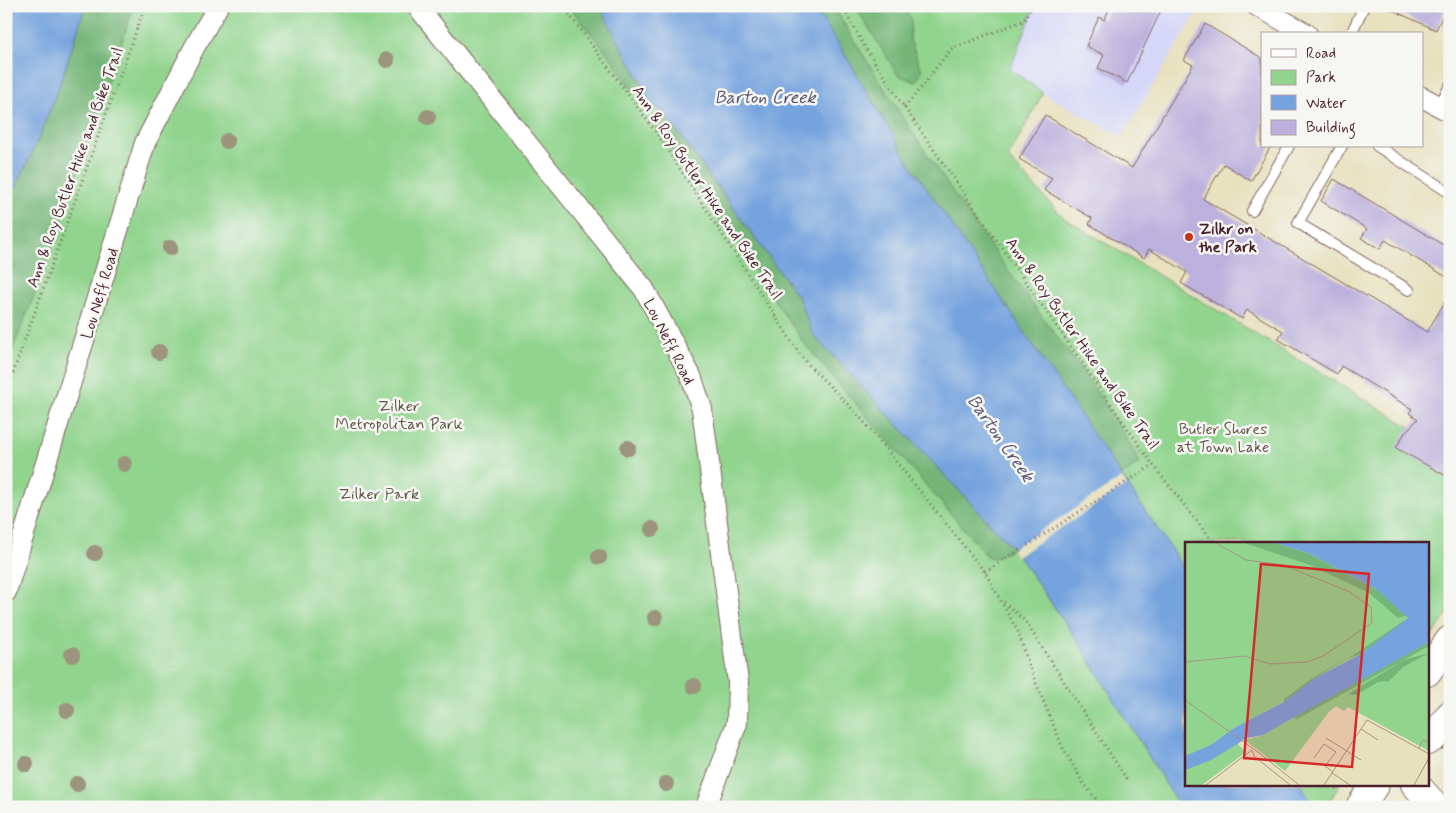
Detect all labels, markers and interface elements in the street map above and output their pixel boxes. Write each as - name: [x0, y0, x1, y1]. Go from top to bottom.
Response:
- legend: [1261, 32, 1424, 148]
- street label: Ann & Roy Butler Hike and Bike Trail: [22, 44, 129, 291]
- text: Road: [1306, 44, 1336, 64]
- text: Park: [1306, 68, 1336, 88]
- street label: Ann & Roy Butler Hike and Bike Trail: [627, 82, 787, 304]
- water label: Barton Creek: [714, 86, 816, 110]
- text: Water: [1306, 94, 1346, 114]
- text: Building: [1306, 118, 1356, 139]
- place label: Zilkr on the Park: [1198, 219, 1257, 258]
- marker: Zilkr on the Park: [1183, 231, 1195, 243]
- street label: Ann & Roy Butler Hike and Bike Trail: [1000, 234, 1163, 454]
- street label: Lou Neff Road: [77, 245, 124, 341]
- street label: Lou Neff Road: [638, 295, 699, 388]
- water label: Barton Creek: [961, 390, 1040, 488]
- park label: Zilker Metropolitan Park: [335, 396, 463, 435]
- park label: Butler Shores at Town Lake: [1177, 419, 1269, 458]
- park label: Zilker Park: [339, 484, 419, 505]
- inset map: [1185, 542, 1428, 786]

